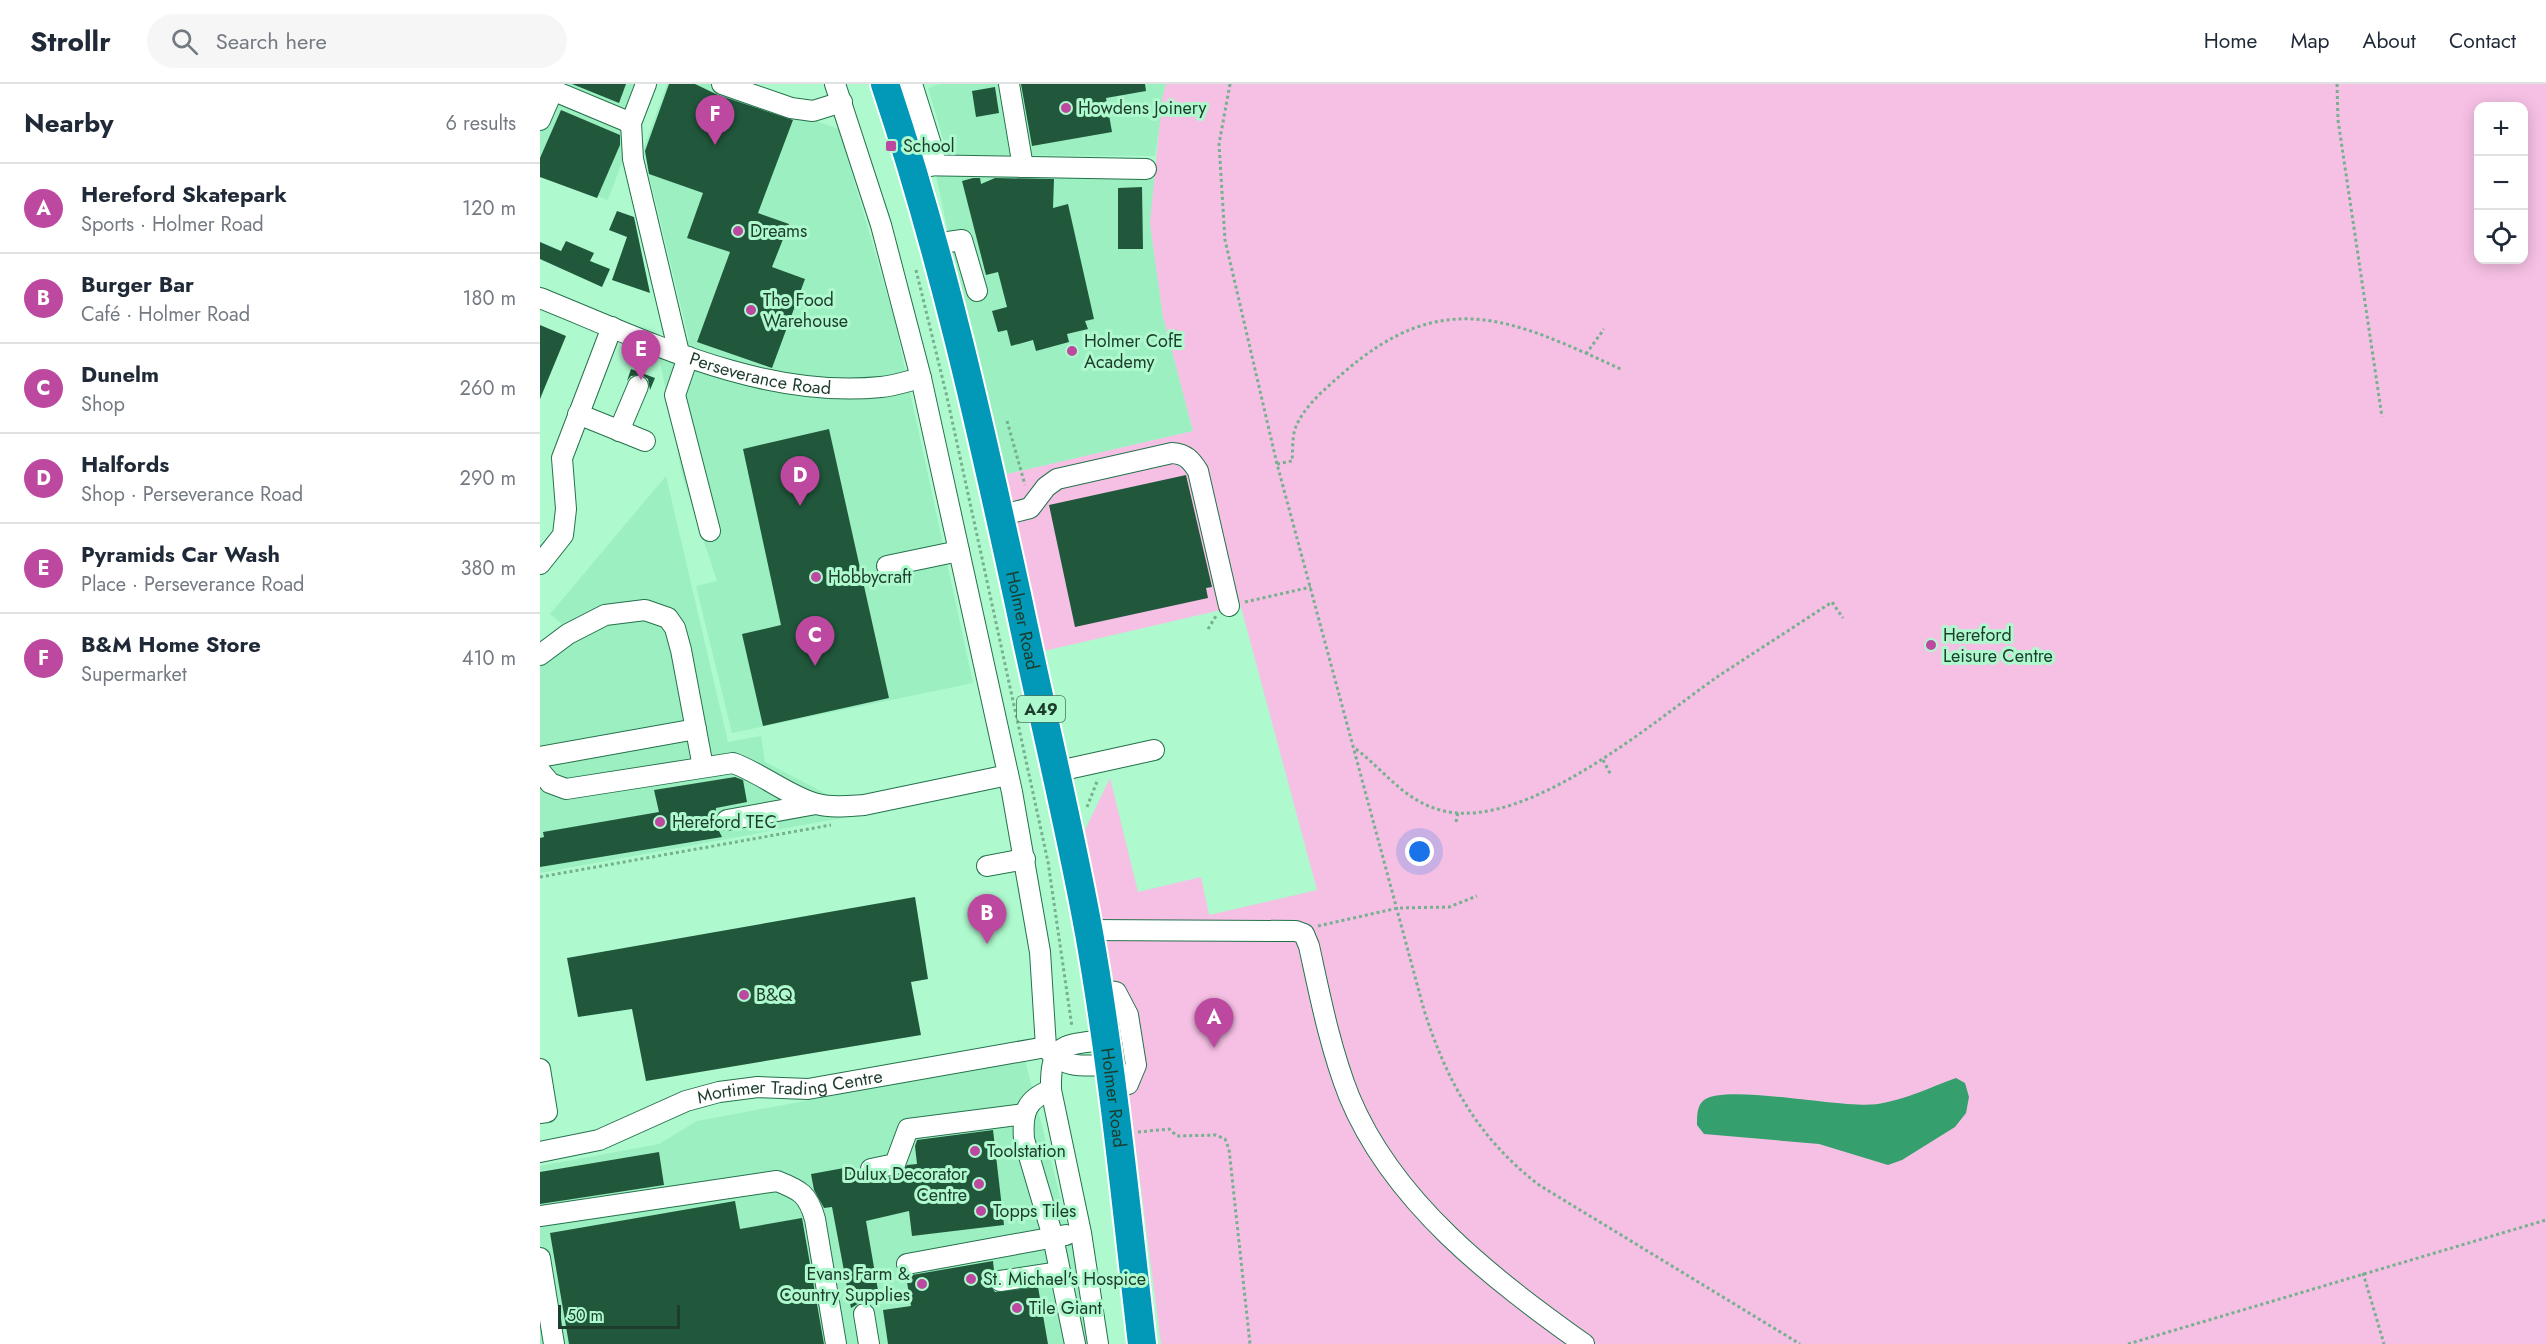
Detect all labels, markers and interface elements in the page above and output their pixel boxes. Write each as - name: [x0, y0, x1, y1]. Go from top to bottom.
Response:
- search box: [147, 14, 567, 68]
- text: Strollr: [30, 21, 111, 62]
- icon: search: [168, 25, 201, 58]
- text: Search here: [216, 25, 327, 57]
- text: Home: [2204, 26, 2257, 56]
- text: Map: [2290, 26, 2330, 56]
- text: About: [2363, 26, 2416, 56]
- text: Contact: [2449, 26, 2516, 56]
- pin: F: [696, 95, 735, 145]
- place label: Howdens Joinery: [1078, 95, 1207, 121]
- marker: Howdens Joinery: [1059, 101, 1073, 115]
- map controls: [2474, 102, 2528, 264]
- button: +: [2474, 102, 2528, 156]
- text: Nearby: [24, 104, 113, 142]
- text: 6 results: [446, 109, 516, 138]
- place label: School: [903, 133, 955, 159]
- marker: School: [884, 139, 898, 153]
- button: −: [2474, 156, 2528, 210]
- text: Hereford Skatepark: [81, 178, 287, 210]
- text: A: [36, 194, 51, 223]
- text: 120 m: [462, 194, 516, 223]
- text: Sports · Holmer Road: [81, 210, 264, 239]
- button: locate: [2474, 210, 2528, 264]
- place label: Dreams: [750, 218, 807, 244]
- marker: Dreams: [731, 224, 745, 238]
- text: Burger Bar: [81, 268, 194, 300]
- text: B: [37, 284, 50, 313]
- text: 180 m: [462, 284, 516, 313]
- place label: The Food Warehouse: [763, 287, 848, 334]
- text: Café · Holmer Road: [81, 300, 250, 329]
- marker: The Food Warehouse: [744, 303, 758, 317]
- place label: Holmer CofE Academy: [1084, 328, 1183, 375]
- pin: E: [622, 330, 660, 380]
- marker: Holmer CofE Academy: [1065, 344, 1079, 358]
- street label: Perseverance Road: [686, 346, 832, 401]
- text: Dunelm: [81, 358, 159, 390]
- text: C: [36, 374, 51, 403]
- text: 260 m: [460, 374, 516, 403]
- text: Shop: [81, 390, 125, 419]
- text: Halfords: [81, 448, 169, 480]
- pin: D: [780, 456, 820, 506]
- text: D: [36, 464, 51, 493]
- text: 290 m: [460, 464, 516, 493]
- text: Shop · Perseverance Road: [81, 480, 303, 509]
- text: Pyramids Car Wash: [81, 538, 280, 570]
- text: E: [37, 554, 50, 583]
- text: 380 m: [461, 554, 516, 583]
- place label: Hobbycraft: [828, 564, 912, 590]
- street label: Holmer Road: [999, 568, 1046, 672]
- text: Place · Perseverance Road: [81, 570, 304, 599]
- marker: Hobbycraft: [809, 570, 823, 584]
- pin: C: [796, 616, 834, 666]
- place label: Hereford Leisure Centre: [1943, 622, 2053, 669]
- text: B&M Home Store: [81, 628, 261, 660]
- marker: Hereford Leisure Centre: [1924, 638, 1938, 652]
- text: F: [38, 644, 49, 673]
- text: 410 m: [462, 644, 516, 673]
- text: Supermarket: [81, 660, 187, 689]
- road number: A49: [1017, 696, 1065, 722]
- place label: Hereford TEC: [672, 809, 777, 835]
- marker: Hereford TEC: [653, 815, 667, 829]
- your location: [1405, 837, 1434, 866]
- pin: B: [968, 894, 1006, 944]
- place label: B&Q: [756, 982, 793, 1008]
- marker: B&Q: [737, 988, 751, 1002]
- pin: A: [1194, 998, 1234, 1048]
- street label: Holmer Road: [1094, 1046, 1133, 1149]
- street label: Mortimer Trading Centre: [694, 1063, 885, 1110]
- place label: Toolstation: [987, 1138, 1066, 1164]
- marker: Toolstation: [968, 1144, 982, 1158]
- place label: Dulux Decorator Centre: [844, 1161, 968, 1208]
- marker: Dulux Decorator Centre: [972, 1177, 986, 1191]
- place label: Topps Tiles: [993, 1198, 1076, 1224]
- marker: Topps Tiles: [974, 1204, 988, 1218]
- place label: Evans Farm & Country Supplies: [779, 1261, 910, 1308]
- place label: St. Michael's Hospice: [983, 1266, 1146, 1292]
- marker: St. Michael's Hospice: [964, 1272, 978, 1286]
- marker: Evans Farm & Country Supplies: [915, 1277, 929, 1291]
- place label: Tile Giant: [1029, 1295, 1103, 1321]
- marker: Tile Giant: [1010, 1301, 1024, 1315]
- scale bar: [558, 1302, 680, 1330]
- text: 50 m: [567, 1304, 603, 1327]

